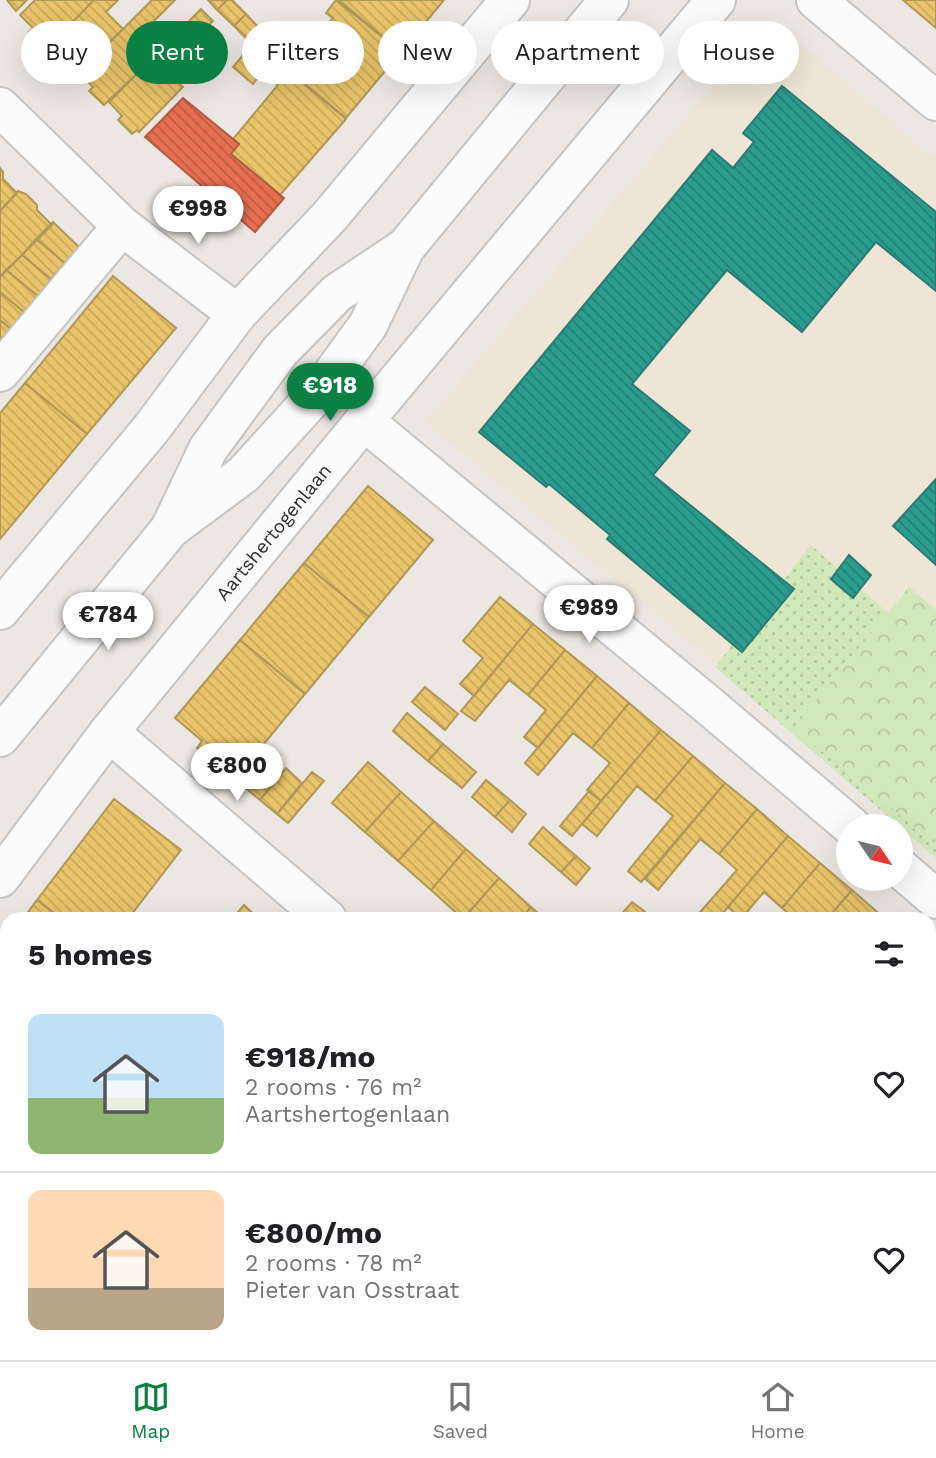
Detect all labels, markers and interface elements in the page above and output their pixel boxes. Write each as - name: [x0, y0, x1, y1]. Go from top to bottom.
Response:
- chip: Buy: [21, 21, 112, 84]
- chip: Rent: [126, 21, 228, 84]
- chip: Filters: [242, 21, 364, 84]
- chip: New: [378, 21, 477, 84]
- chip: Apartment: [491, 21, 664, 84]
- chip: House: [678, 21, 799, 84]
- pin: €998: [157, 187, 239, 246]
- text: €998: [169, 195, 227, 222]
- pin: €918: [289, 364, 371, 423]
- text: €918: [303, 372, 357, 399]
- street label: Aartshertogenlaan: [210, 459, 336, 605]
- pin: €989: [548, 586, 630, 645]
- pin: €784: [67, 592, 149, 652]
- text: €989: [560, 594, 618, 621]
- text: €784: [79, 601, 137, 628]
- pin: €800: [196, 744, 278, 803]
- text: €800: [207, 752, 267, 779]
- north arrow: [836, 814, 914, 891]
- map controls: [836, 814, 913, 891]
- icon: filters: [870, 935, 908, 973]
- text: 5 homes: [28, 937, 152, 972]
- text: €918/mo: [245, 1039, 376, 1074]
- icon: home: [84, 1042, 168, 1126]
- icon: heart: [870, 1065, 908, 1103]
- text: 2 rooms · 76 m²: [245, 1074, 421, 1101]
- text: Aartshertogenlaan: [245, 1101, 450, 1128]
- text: €800/mo: [245, 1215, 382, 1250]
- icon: home: [84, 1218, 168, 1302]
- icon: heart: [870, 1241, 908, 1279]
- text: 2 rooms · 78 m²: [245, 1250, 422, 1277]
- text: Pieter van Osstraat: [245, 1277, 459, 1304]
- tab: Map: [131, 1378, 170, 1443]
- tab: Saved: [433, 1378, 488, 1443]
- tab: Home: [750, 1378, 805, 1443]

